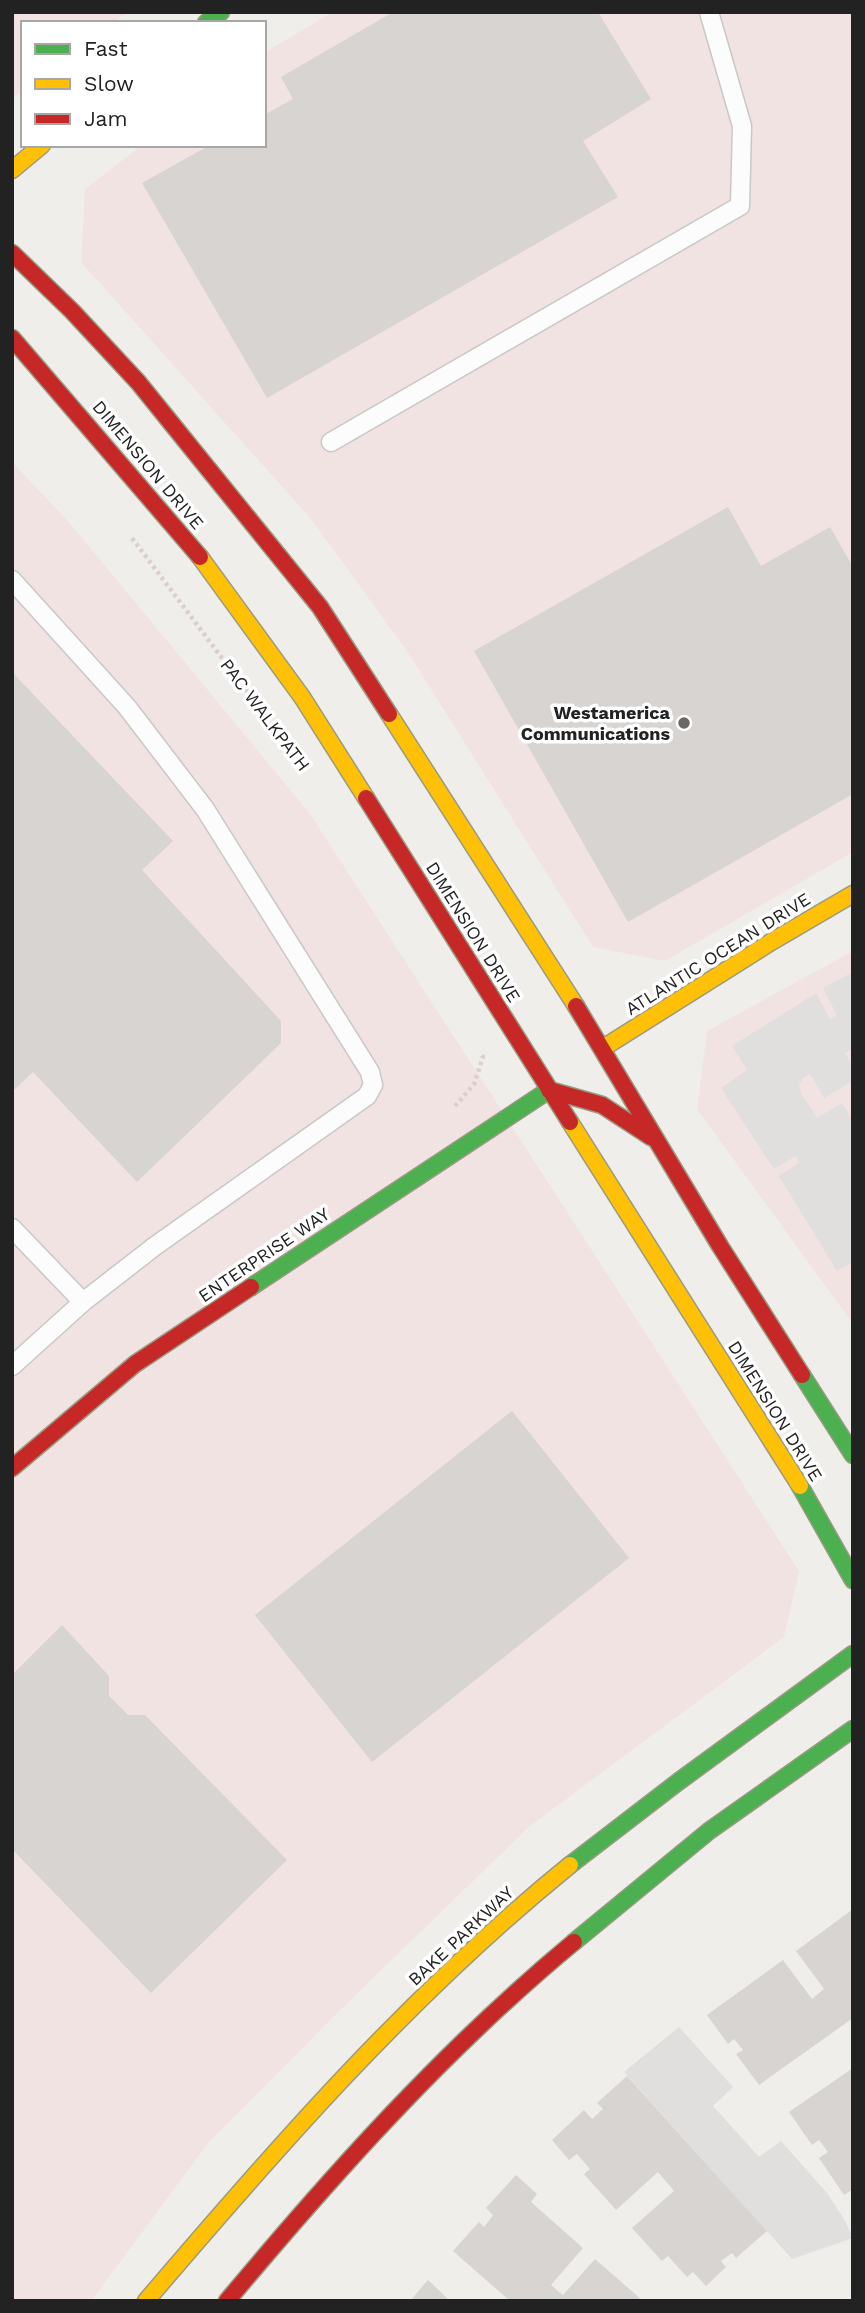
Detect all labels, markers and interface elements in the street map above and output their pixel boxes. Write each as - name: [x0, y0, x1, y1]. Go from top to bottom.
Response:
- legend: [21, 21, 266, 147]
- text: Fast: [84, 36, 128, 61]
- text: Slow: [84, 71, 134, 96]
- text: Jam: [84, 106, 127, 131]
- street label: DIMENSION DRIVE: [88, 396, 208, 533]
- street label: PAC WALKPATH: [216, 654, 314, 775]
- place label: Westamerica Communications: [521, 702, 671, 744]
- marker: Westamerica Communications: [676, 715, 692, 731]
- street label: DIMENSION DRIVE: [422, 858, 525, 1006]
- street label: ATLANTIC OCEAN DRIVE: [622, 888, 814, 1019]
- street label: ENTERPRISE WAY: [194, 1203, 334, 1306]
- street label: DIMENSION DRIVE: [724, 1337, 827, 1485]
- street label: BAKE PARKWAY: [404, 1881, 518, 1990]

